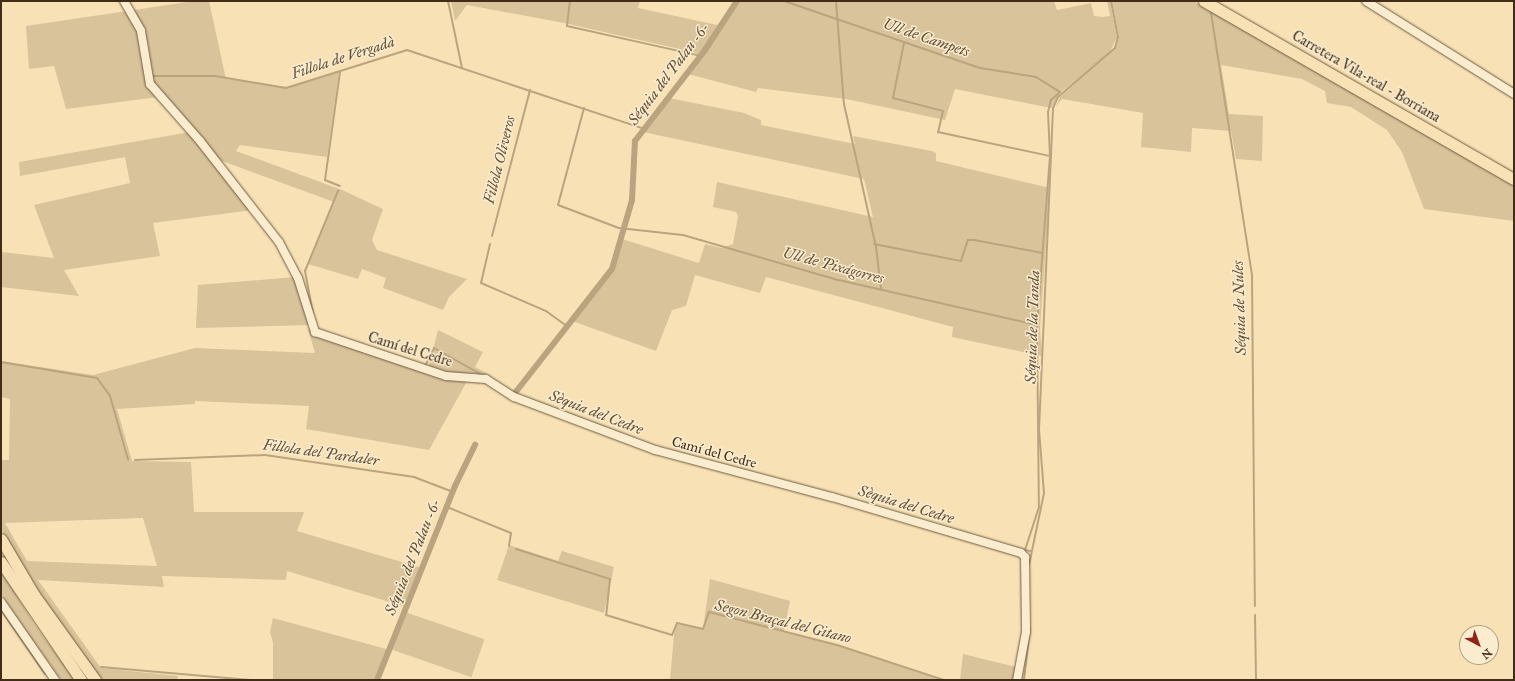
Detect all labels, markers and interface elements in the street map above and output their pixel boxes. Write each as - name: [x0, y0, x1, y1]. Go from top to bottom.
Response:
- water label: Ull de Campets: [880, 15, 972, 61]
- water label: Séquia del Palau -6-: [624, 19, 714, 129]
- street label: Carretera Vila-real - Borriana: [1289, 28, 1443, 126]
- water label: Fillola de Vergadà: [289, 33, 397, 83]
- water label: Fillola Oliveros: [480, 114, 520, 206]
- water label: Ull de Pixágorres: [780, 244, 886, 288]
- water label: Séquia de Nules: [1229, 260, 1251, 356]
- water label: Séquia de la Tanda: [1022, 270, 1044, 384]
- street label: Camí del Cedre: [366, 329, 454, 371]
- water label: Sèquia del Cedre: [547, 387, 645, 439]
- street label: Camí del Cedre: [670, 434, 758, 472]
- water label: Fillola del Pardaler: [262, 436, 380, 470]
- water label: Sèquia del Cedre: [856, 482, 956, 528]
- water label: Séquia del Palau -6-: [381, 496, 445, 618]
- water label: Segon Braçal del Gitano: [713, 596, 853, 648]
- north arrow: [1459, 625, 1499, 665]
- text: N: [1479, 646, 1494, 662]

